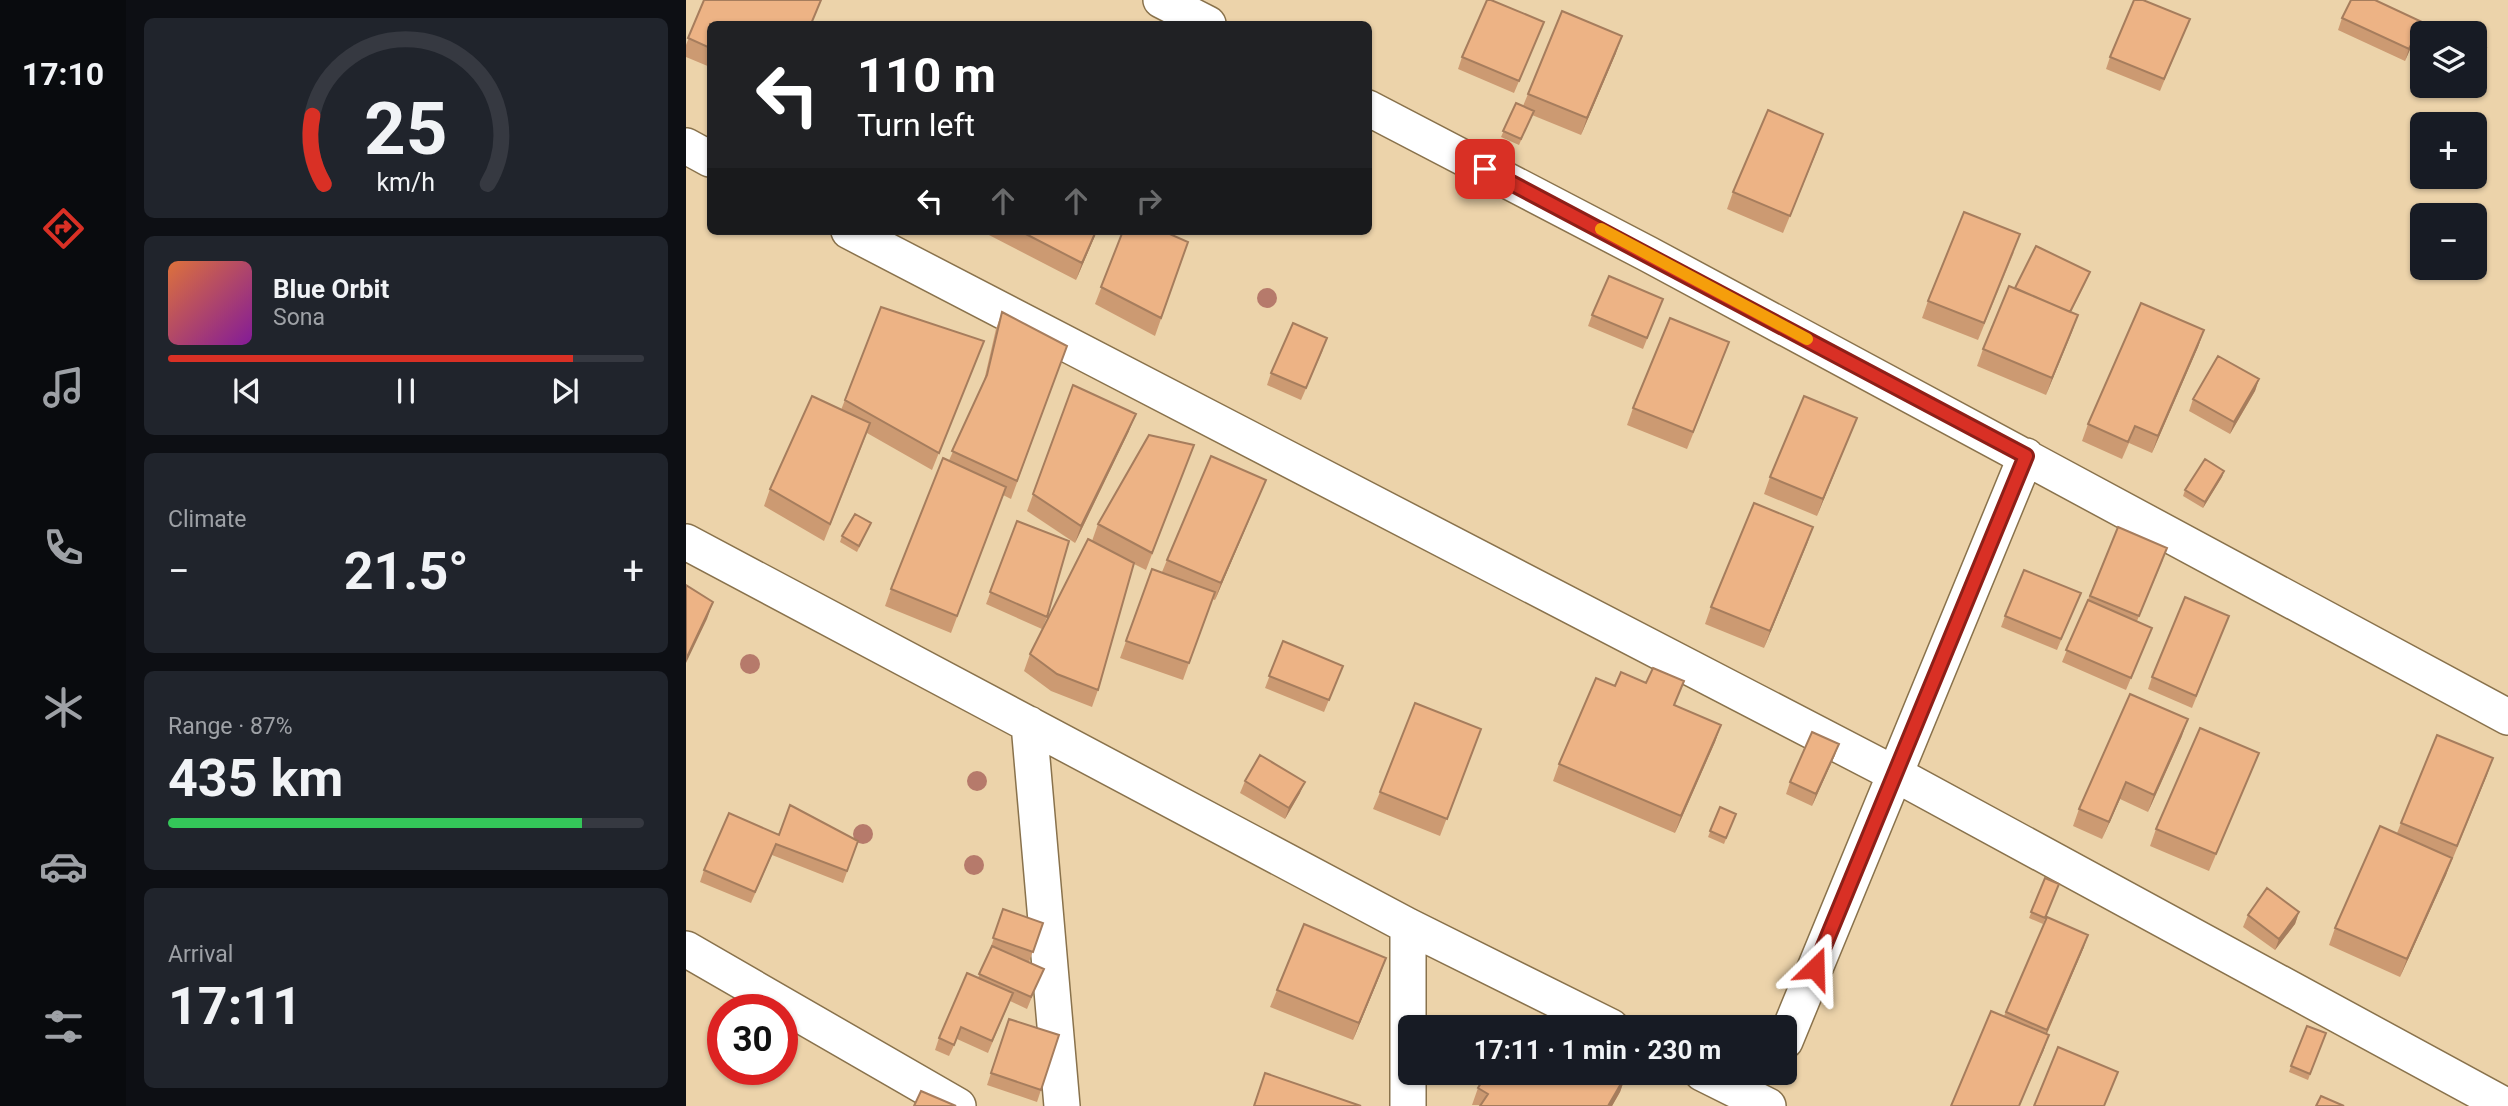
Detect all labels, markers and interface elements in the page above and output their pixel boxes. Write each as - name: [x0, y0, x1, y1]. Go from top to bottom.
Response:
- map controls: [2410, 21, 2487, 280]
- button: layers: [2410, 21, 2487, 98]
- text: 110 m: [857, 47, 996, 104]
- icon: left: [742, 49, 833, 140]
- text: 17:10: [22, 55, 104, 93]
- text: 25: [364, 86, 448, 172]
- text: Turn left: [857, 106, 975, 144]
- button: +: [2410, 112, 2487, 189]
- pin: [1455, 139, 1515, 199]
- icon: arrive: [1466, 150, 1504, 188]
- text: km/h: [377, 168, 435, 197]
- icon: left: [911, 182, 949, 220]
- icon: ahead: [984, 182, 1022, 220]
- icon: ahead: [1057, 182, 1095, 220]
- icon: right: [1130, 182, 1168, 220]
- button: −: [2410, 203, 2487, 280]
- icon: directions: [39, 204, 88, 253]
- text: Blue Orbit: [273, 274, 389, 304]
- text: Sona: [273, 304, 325, 331]
- icon: music: [39, 363, 88, 412]
- icon: previous: [228, 372, 266, 410]
- icon: pause: [387, 372, 425, 410]
- icon: next: [546, 372, 584, 410]
- text: Climate: [168, 506, 247, 533]
- icon: phone: [39, 523, 88, 572]
- text: 21.5°: [344, 541, 469, 602]
- text: −: [168, 549, 190, 593]
- text: +: [622, 549, 644, 593]
- icon: climate: [39, 683, 88, 732]
- text: Range · 87%: [168, 713, 293, 740]
- text: 435 km: [168, 748, 343, 809]
- icon: car: [39, 842, 88, 891]
- position arrow: [1778, 931, 1852, 1005]
- text: Arrival: [168, 941, 233, 968]
- text: 17:11: [168, 976, 302, 1037]
- speed limit sign: 30: [707, 994, 798, 1085]
- icon: filters: [39, 1002, 88, 1051]
- text: 17:11 · 1 min · 230 m: [1474, 1035, 1721, 1065]

